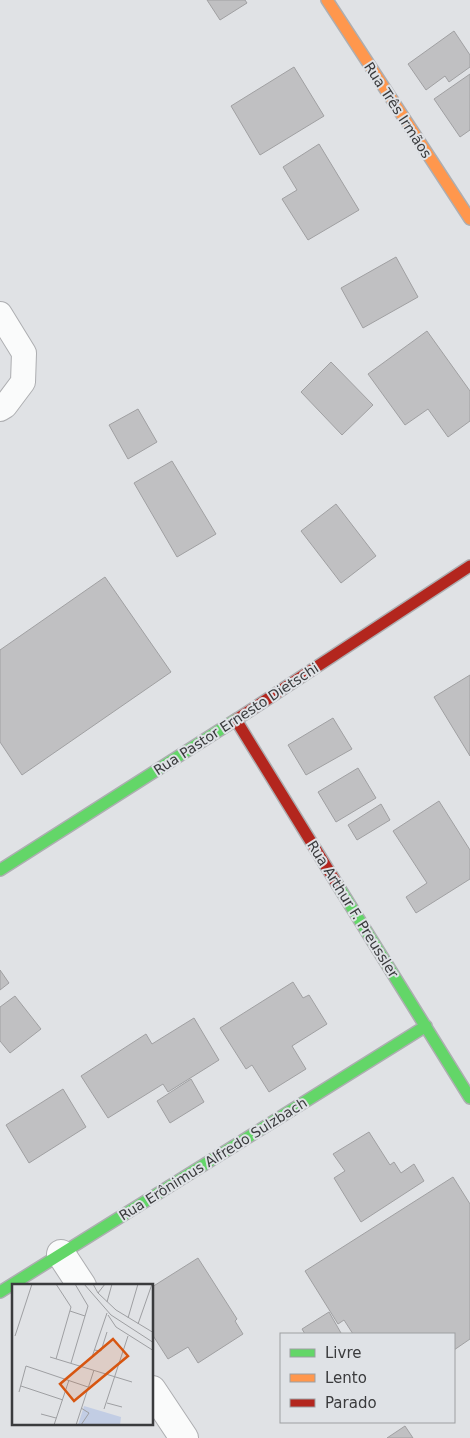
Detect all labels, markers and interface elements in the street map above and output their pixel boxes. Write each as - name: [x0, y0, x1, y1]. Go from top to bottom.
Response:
- street label: Rua Três Irmãos: [361, 59, 435, 161]
- street label: Rua Pastor Ernesto Dietschi: [151, 660, 321, 778]
- street label: Rua Arthur F. Preussler: [304, 838, 402, 981]
- street label: Rua Erônimus Alfredo Sulzbach: [116, 1094, 310, 1224]
- inset map: [12, 1284, 154, 1426]
- legend: [280, 1333, 455, 1423]
- text: Livre: [325, 1344, 361, 1362]
- text: Lento: [325, 1369, 367, 1387]
- text: Parado: [325, 1394, 377, 1412]

